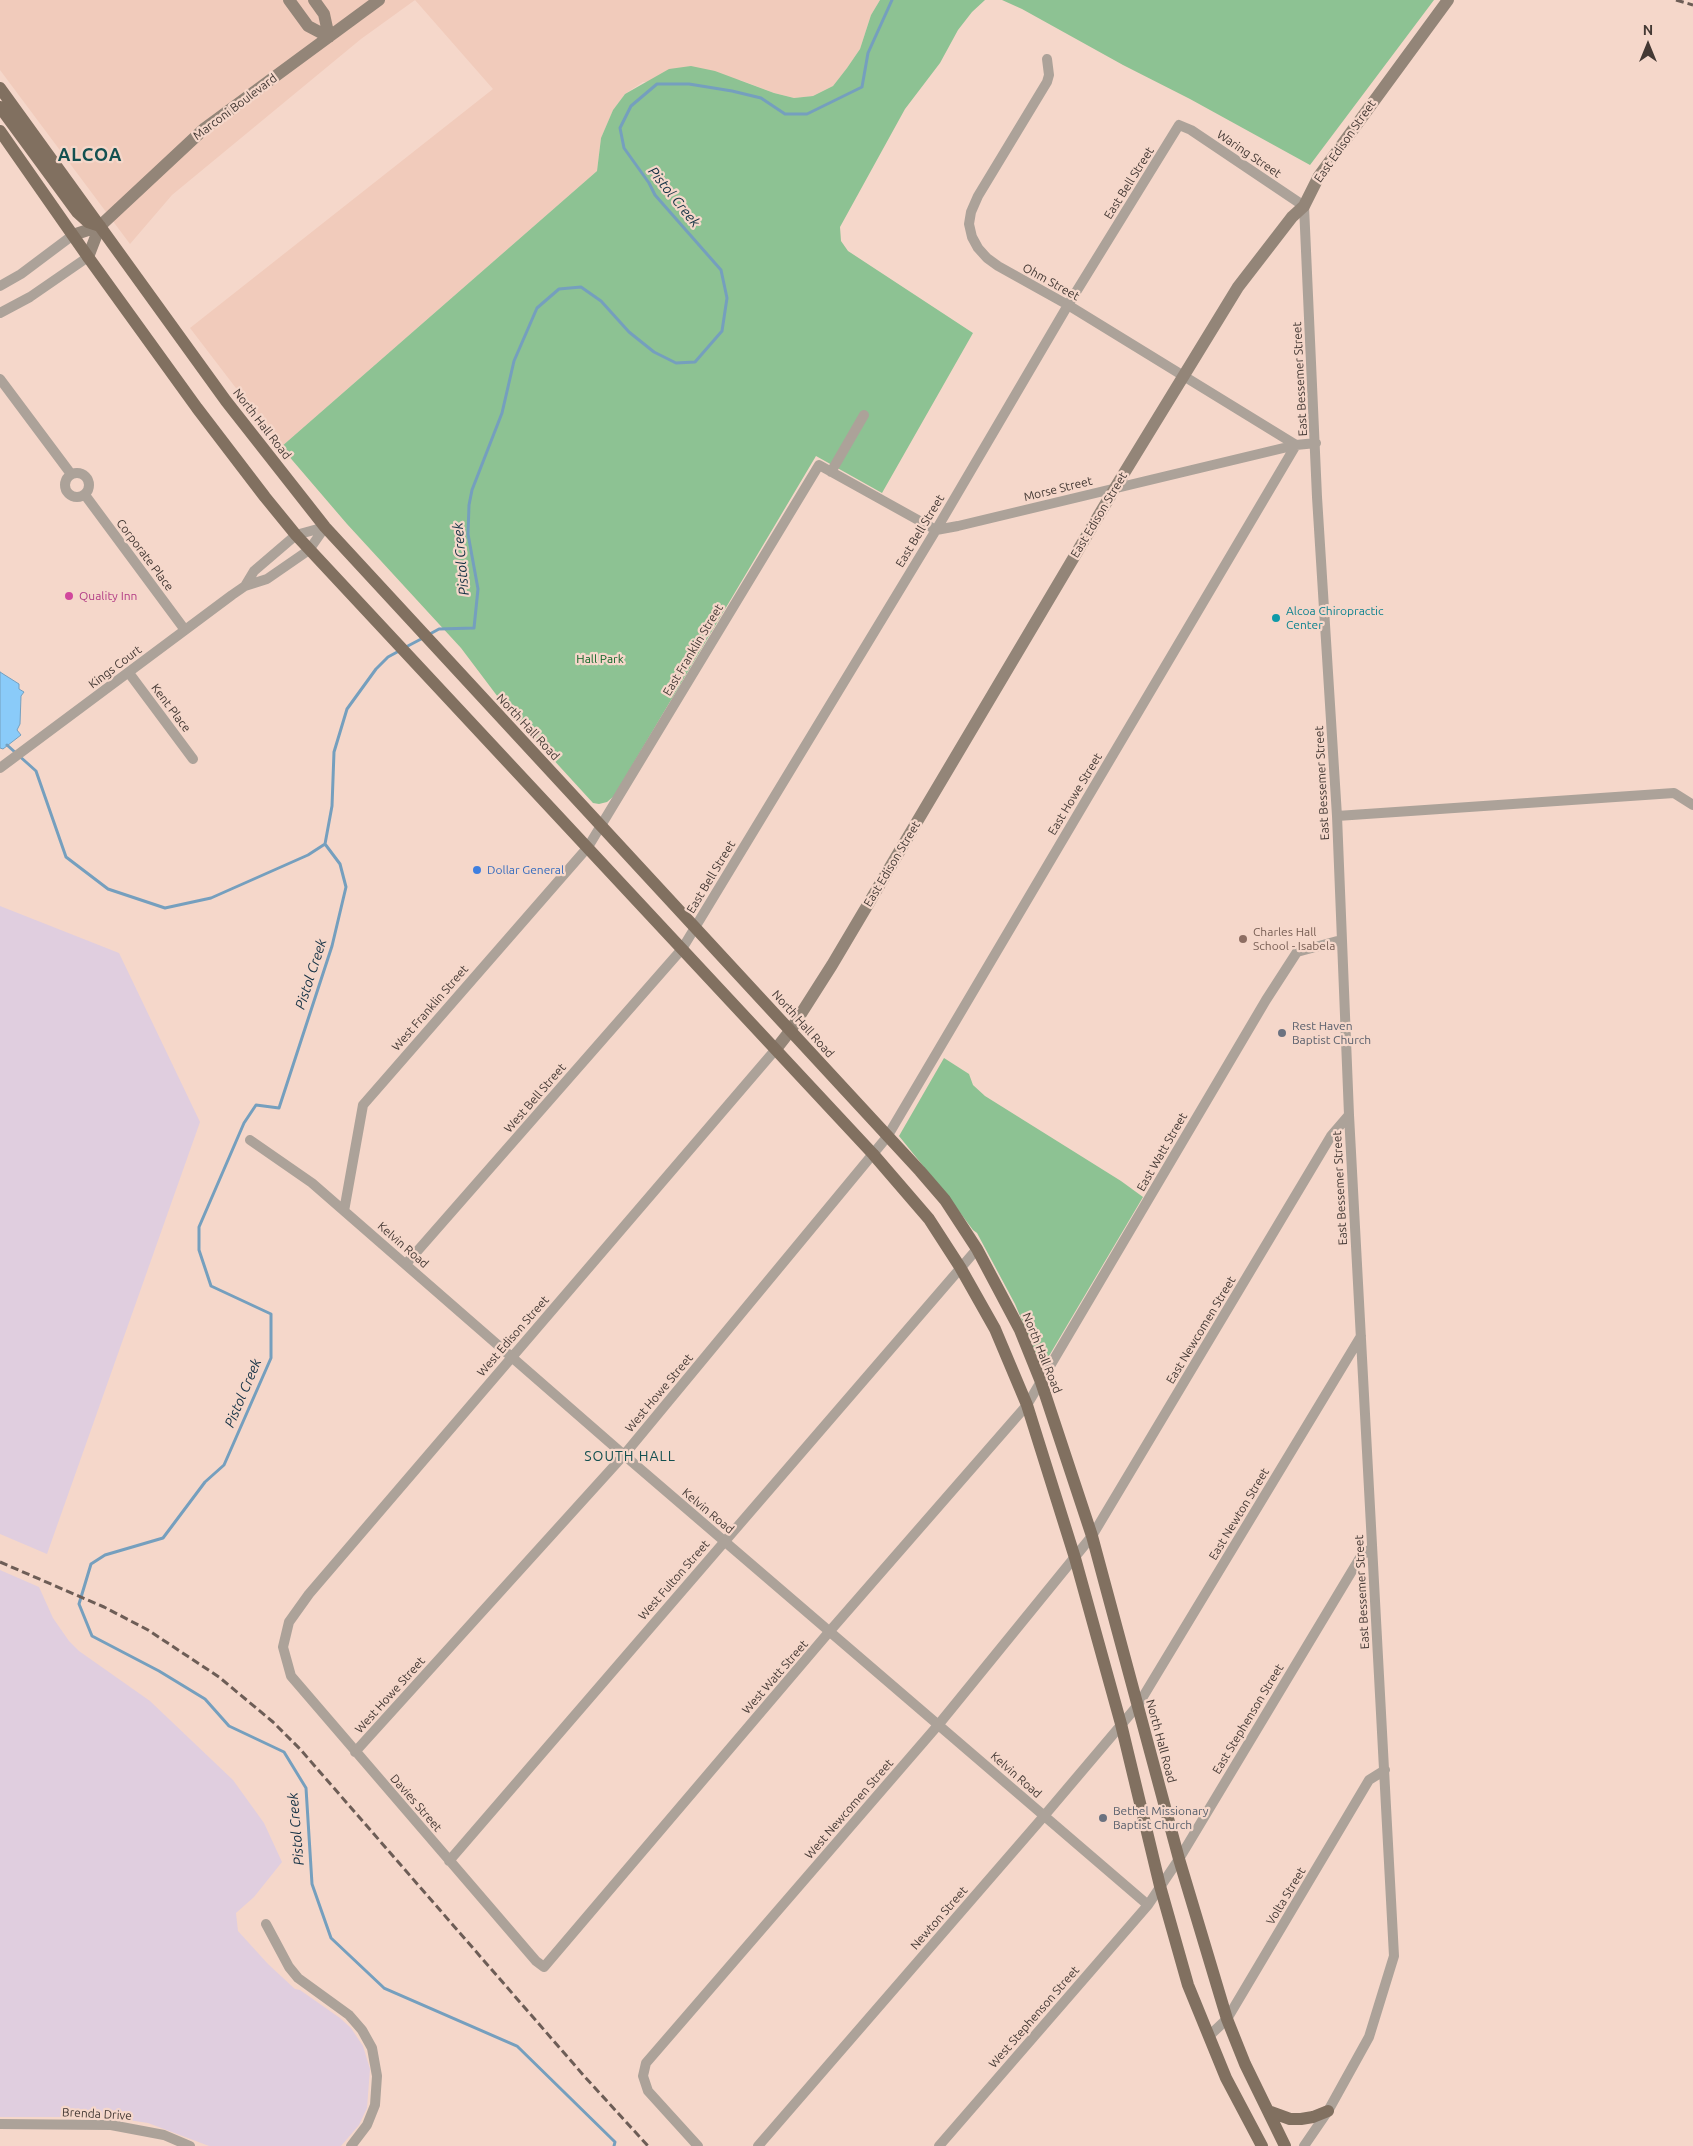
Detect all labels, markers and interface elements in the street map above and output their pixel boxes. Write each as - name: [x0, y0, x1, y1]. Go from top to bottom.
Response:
- north arrow: [1623, 20, 1673, 70]
- text: N: [1643, 22, 1653, 38]
- street label: Marconi Boulevard: [190, 71, 280, 143]
- street label: East Edison Street: [1311, 97, 1379, 185]
- street label: Waring Street: [1214, 127, 1284, 181]
- district label: ALCOA: [57, 144, 123, 166]
- street label: East Bell Street: [1101, 144, 1157, 222]
- water label: Pistol Creek: [644, 163, 704, 231]
- street label: Ohm Street: [1020, 260, 1082, 304]
- street label: East Bessemer Street: [1290, 321, 1310, 437]
- street label: North Hall Road: [230, 386, 294, 462]
- street label: East Edison Street: [1068, 470, 1130, 560]
- street label: Morse Street: [1022, 474, 1094, 504]
- street label: East Bell Street: [893, 492, 947, 570]
- street label: Corporate Place: [113, 516, 177, 594]
- water label: Pistol Creek: [449, 522, 473, 596]
- place label: Quality Inn: [79, 589, 137, 603]
- marker: Quality Inn: [63, 590, 75, 602]
- street label: East Franklin Street: [660, 602, 726, 698]
- place label: Alcoa Chiropractic Center: [1286, 604, 1384, 632]
- marker: Alcoa Chiropractic Center: [1270, 612, 1282, 624]
- street label: Kings Court: [86, 642, 144, 692]
- park label: Hall Park: [576, 652, 624, 666]
- street label: Kent Place: [148, 681, 194, 735]
- street label: North Hall Road: [494, 691, 562, 763]
- street label: East Bessemer Street: [1312, 725, 1332, 841]
- street label: East Howe Street: [1045, 750, 1105, 838]
- street label: East Edison Street: [861, 819, 923, 909]
- street label: East Bell Street: [684, 838, 738, 916]
- place label: Dollar General: [487, 863, 564, 877]
- marker: Dollar General: [471, 864, 483, 876]
- place label: Charles Hall School - Isabela: [1253, 925, 1335, 953]
- marker: Charles Hall School - Isabela: [1237, 933, 1249, 945]
- water label: Pistol Creek: [292, 937, 330, 1011]
- street label: West Franklin Street: [389, 962, 471, 1054]
- street label: North Hall Road: [769, 987, 837, 1061]
- place label: Rest Haven Baptist Church: [1292, 1019, 1371, 1047]
- marker: Rest Haven Baptist Church: [1276, 1027, 1288, 1039]
- street label: West Bell Street: [501, 1060, 569, 1136]
- street label: East Watt Street: [1134, 1110, 1190, 1194]
- street label: East Bessemer Street: [1330, 1130, 1350, 1246]
- street label: Kelvin Road: [375, 1219, 431, 1271]
- street label: East Newcomen Street: [1163, 1274, 1239, 1386]
- street label: West Edison Street: [474, 1293, 552, 1379]
- street label: North Hall Road: [1019, 1311, 1065, 1395]
- street label: West Howe Street: [622, 1351, 696, 1435]
- water label: Pistol Creek: [221, 1356, 265, 1430]
- district label: SOUTH HALL: [583, 1448, 677, 1464]
- street label: East Newton Street: [1206, 1465, 1272, 1563]
- street label: Kelvin Road: [679, 1485, 737, 1537]
- street label: East Bessemer Street: [1352, 1534, 1372, 1650]
- street label: West Fulton Street: [635, 1537, 713, 1623]
- street label: West Watt Street: [739, 1637, 811, 1717]
- street label: West Howe Street: [352, 1654, 428, 1736]
- street label: East Stephenson Street: [1209, 1661, 1287, 1777]
- street label: North Hall Road: [1143, 1698, 1179, 1784]
- street label: Kelvin Road: [988, 1749, 1044, 1801]
- street label: West Newcomen Street: [802, 1756, 896, 1862]
- street label: Davies Street: [387, 1771, 445, 1835]
- water label: Pistol Creek: [284, 1792, 308, 1866]
- place label: Bethel Missionary Baptist Church: [1113, 1804, 1209, 1832]
- marker: Bethel Missionary Baptist Church: [1097, 1812, 1109, 1824]
- street label: Volta Street: [1263, 1865, 1309, 1927]
- street label: Newton Street: [908, 1883, 970, 1953]
- street label: West Stephenson Street: [986, 1963, 1082, 2071]
- street label: Brenda Drive: [62, 2105, 132, 2123]

